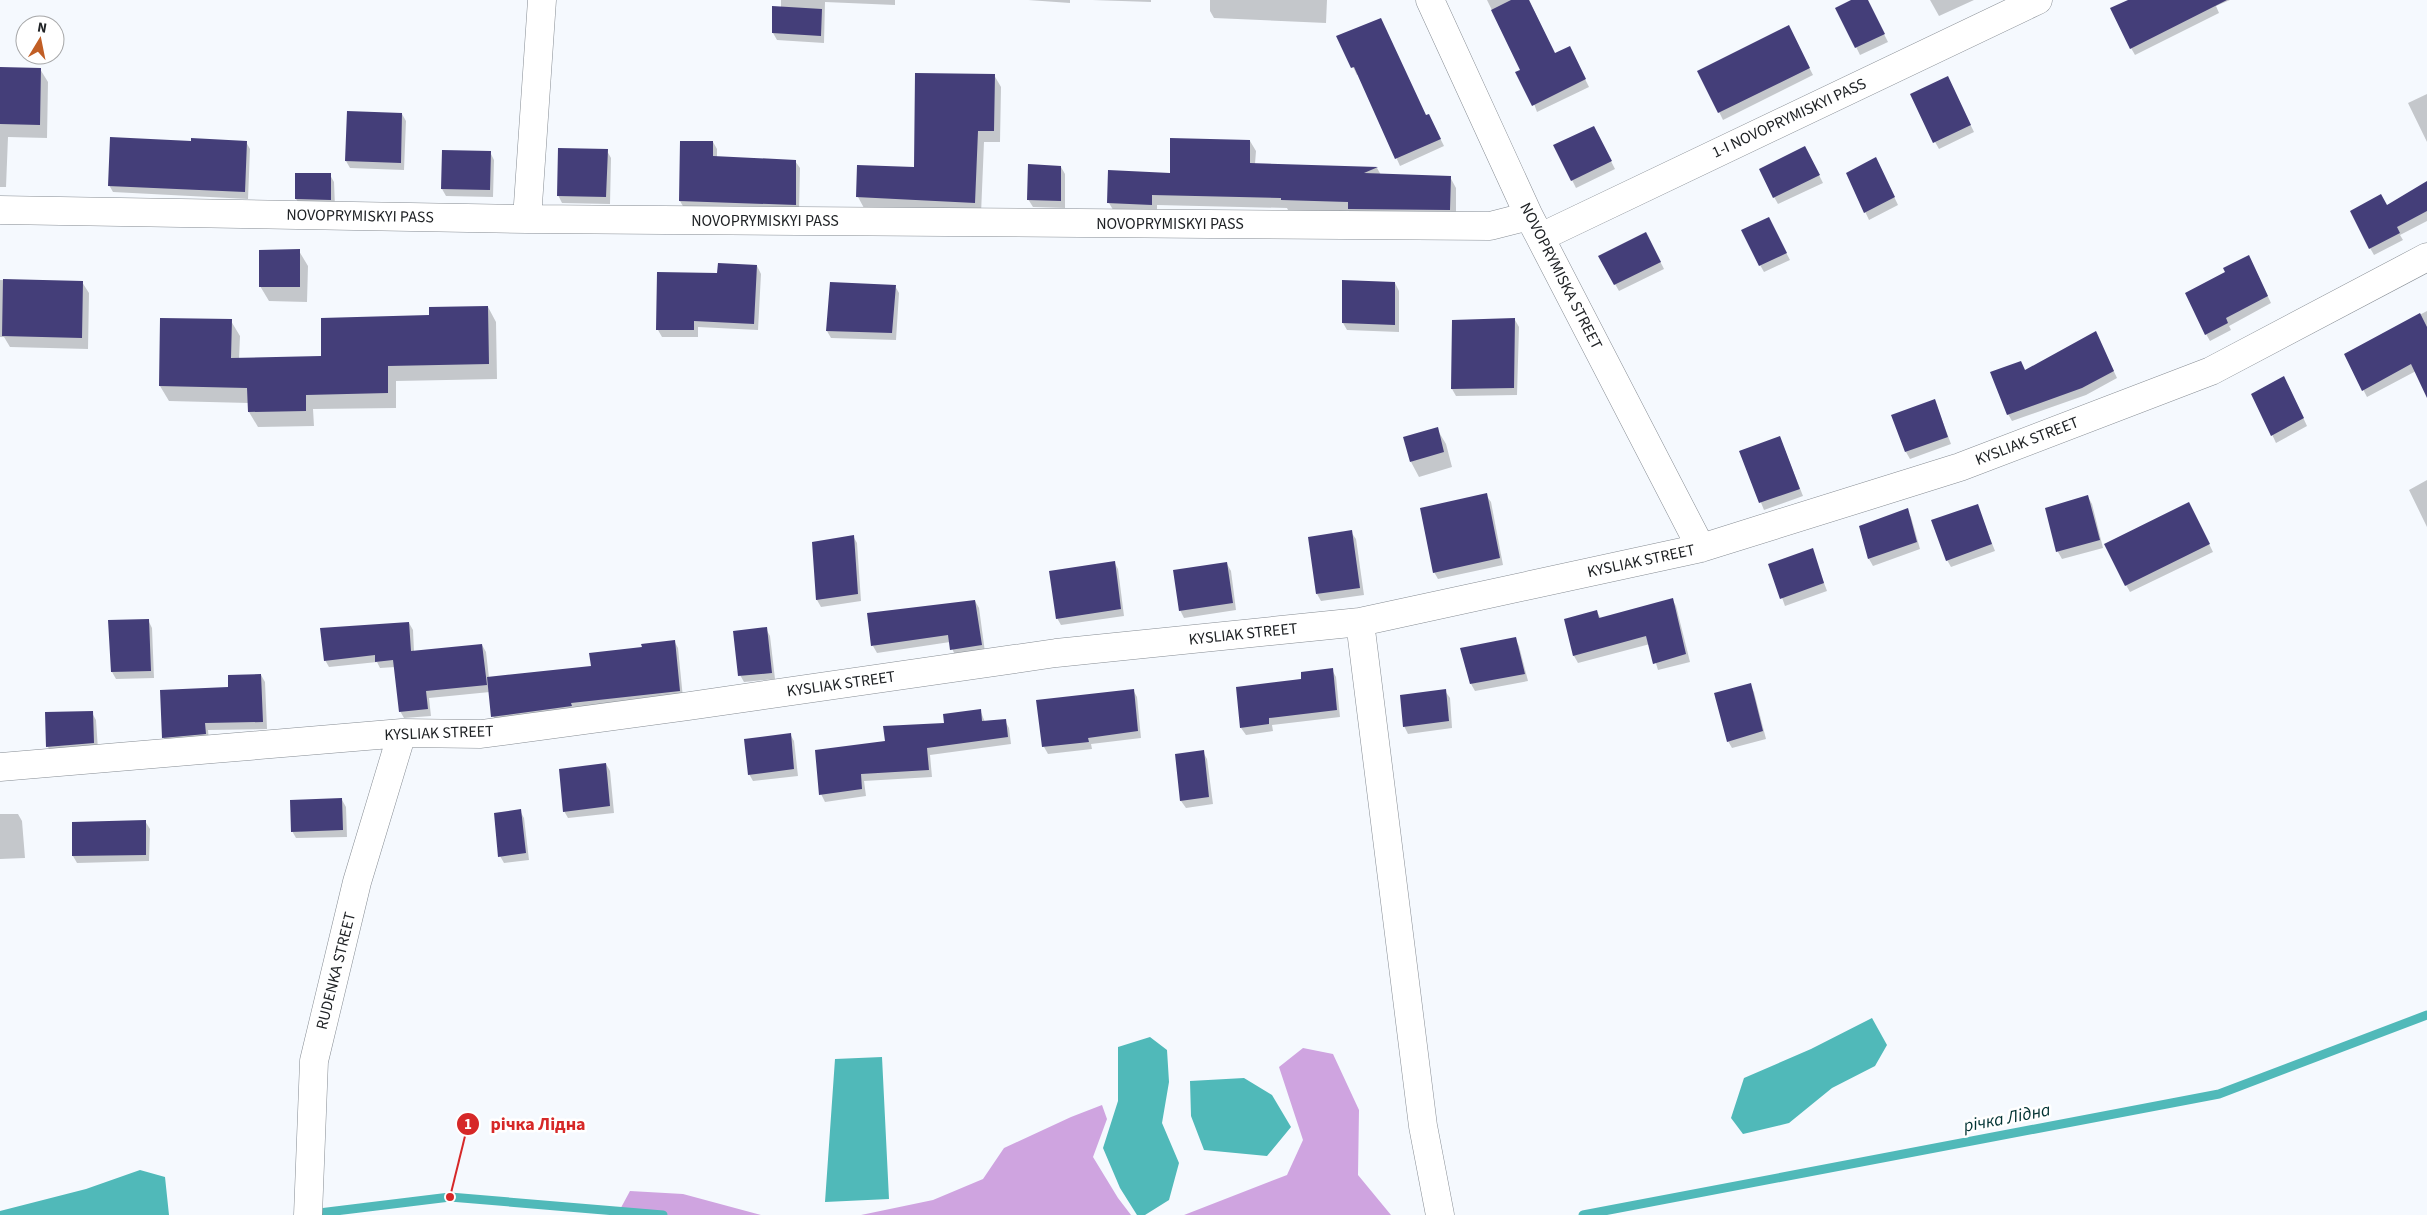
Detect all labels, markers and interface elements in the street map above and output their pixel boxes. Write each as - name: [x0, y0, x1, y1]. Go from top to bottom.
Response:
- north arrow: [15, 15, 65, 65]
- text: N: [36, 18, 48, 39]
- street label: 1-I NOVOPRYMISKYI PASS: [1708, 73, 1870, 163]
- street label: NOVOPRYMISKA STREET: [1514, 199, 1608, 354]
- street label: NOVOPRYMISKYI PASS: [286, 204, 434, 228]
- street label: NOVOPRYMISKYI PASS: [691, 210, 839, 232]
- street label: NOVOPRYMISKYI PASS: [1096, 213, 1244, 235]
- street label: KYSLIAK STREET: [1972, 411, 2082, 471]
- street label: KYSLIAK STREET: [1585, 539, 1697, 583]
- street label: KYSLIAK STREET: [1187, 617, 1299, 651]
- street label: KYSLIAK STREET: [785, 665, 897, 703]
- street label: KYSLIAK STREET: [384, 720, 494, 746]
- street label: RUDENKA STREET: [311, 910, 361, 1032]
- water label: річка Лідна: [1960, 1097, 2053, 1139]
- callout: річка Лідна: [455, 1107, 596, 1140]
- text: річка Лідна: [490, 1112, 586, 1137]
- text: 1: [464, 1114, 472, 1135]

